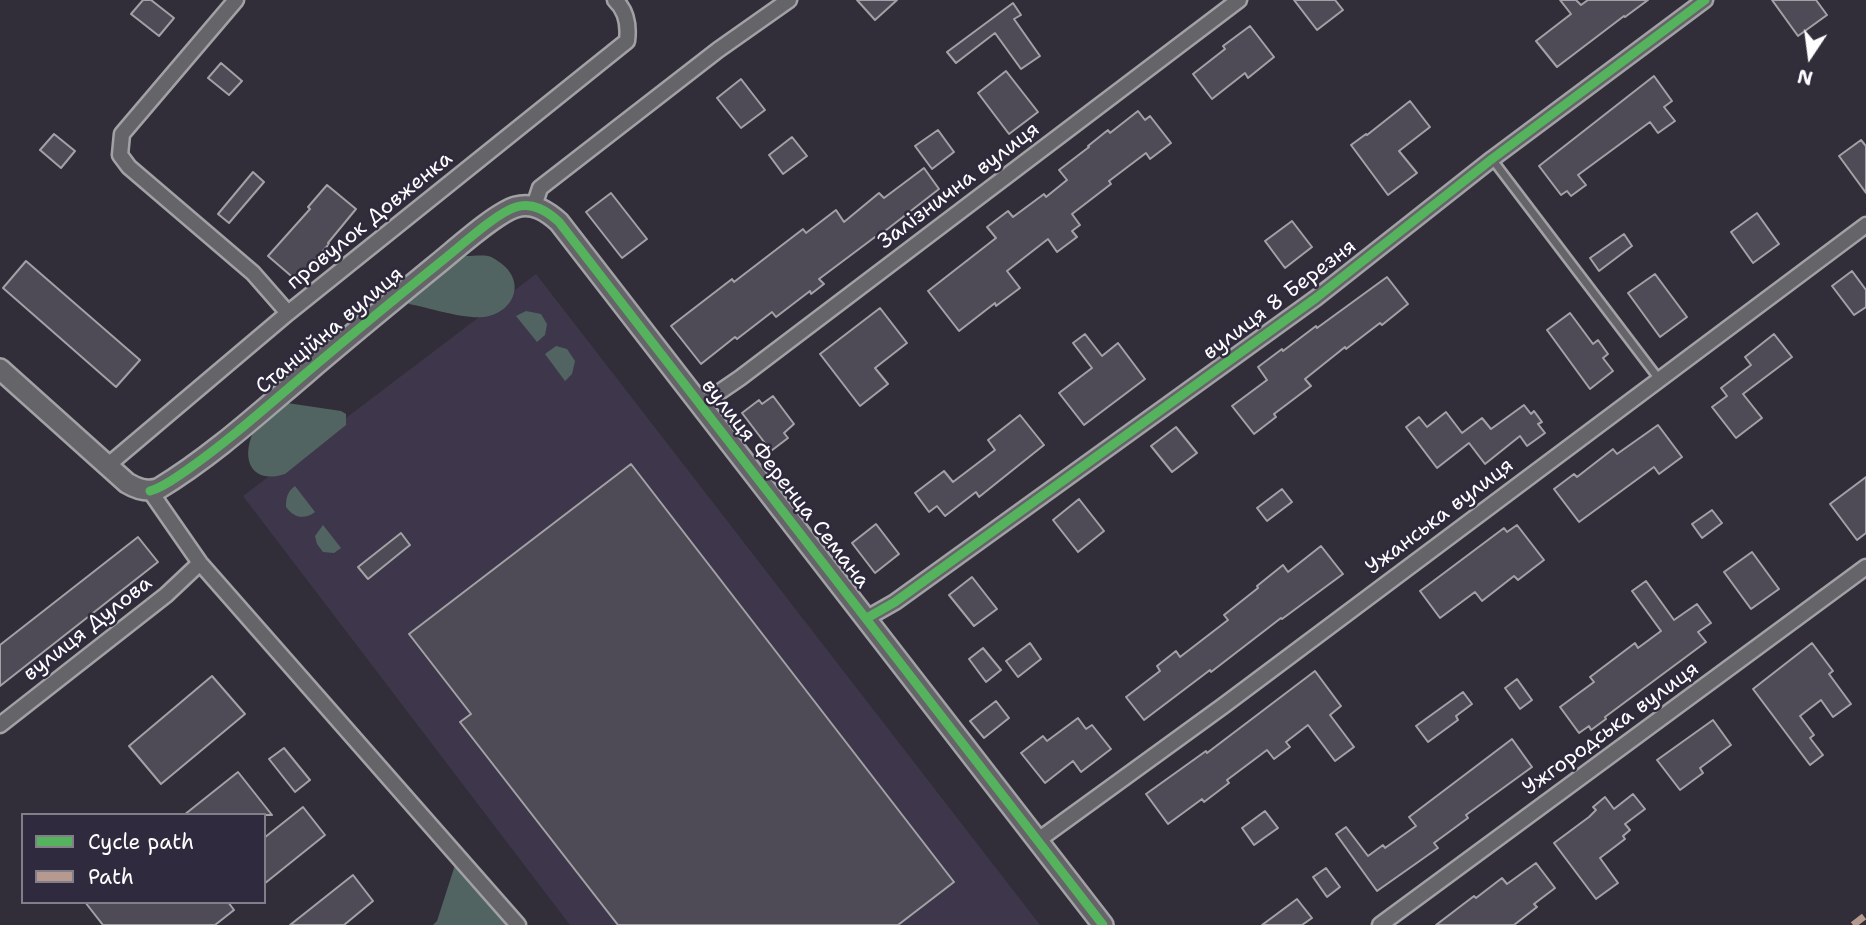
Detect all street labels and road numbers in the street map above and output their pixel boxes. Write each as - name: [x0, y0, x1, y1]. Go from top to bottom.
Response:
- street label: Залізнична вулиця: [873, 117, 1045, 255]
- street label: провулок Довженка: [282, 147, 458, 295]
- street label: вулиця 8 Березня: [1198, 234, 1362, 366]
- street label: Станційна вулиця: [251, 262, 409, 400]
- street label: вулиця Ференца Семана: [695, 374, 875, 594]
- street label: Ужанська вулиця: [1361, 453, 1519, 581]
- street label: вулиця Дулова: [19, 571, 157, 687]
- street label: Ужгородська вулиця: [1518, 657, 1704, 801]

